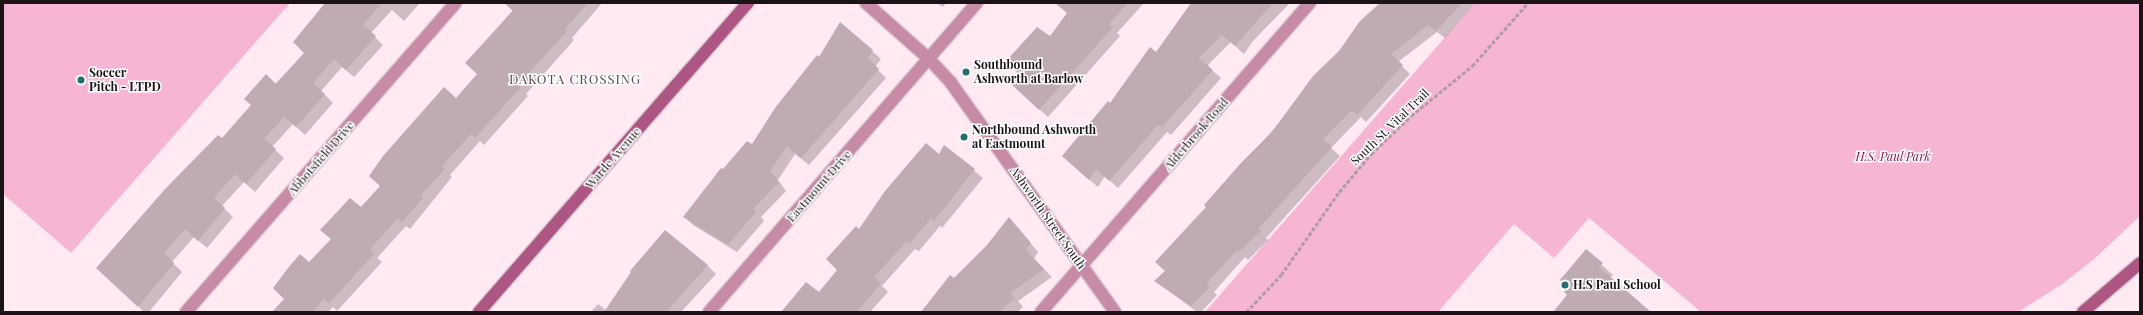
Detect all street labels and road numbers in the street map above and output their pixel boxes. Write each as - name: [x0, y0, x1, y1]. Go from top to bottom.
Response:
- street label: South St. Vital Trail: [1348, 86, 1432, 168]
- street label: Alderbrook Road: [1161, 95, 1231, 173]
- street label: Abbotsfield Drive: [285, 118, 357, 198]
- street label: Warde Avenue: [582, 124, 644, 192]
- street label: Eastmount Drive: [784, 147, 854, 225]
- street label: Ashworth Street South: [1007, 164, 1089, 272]

